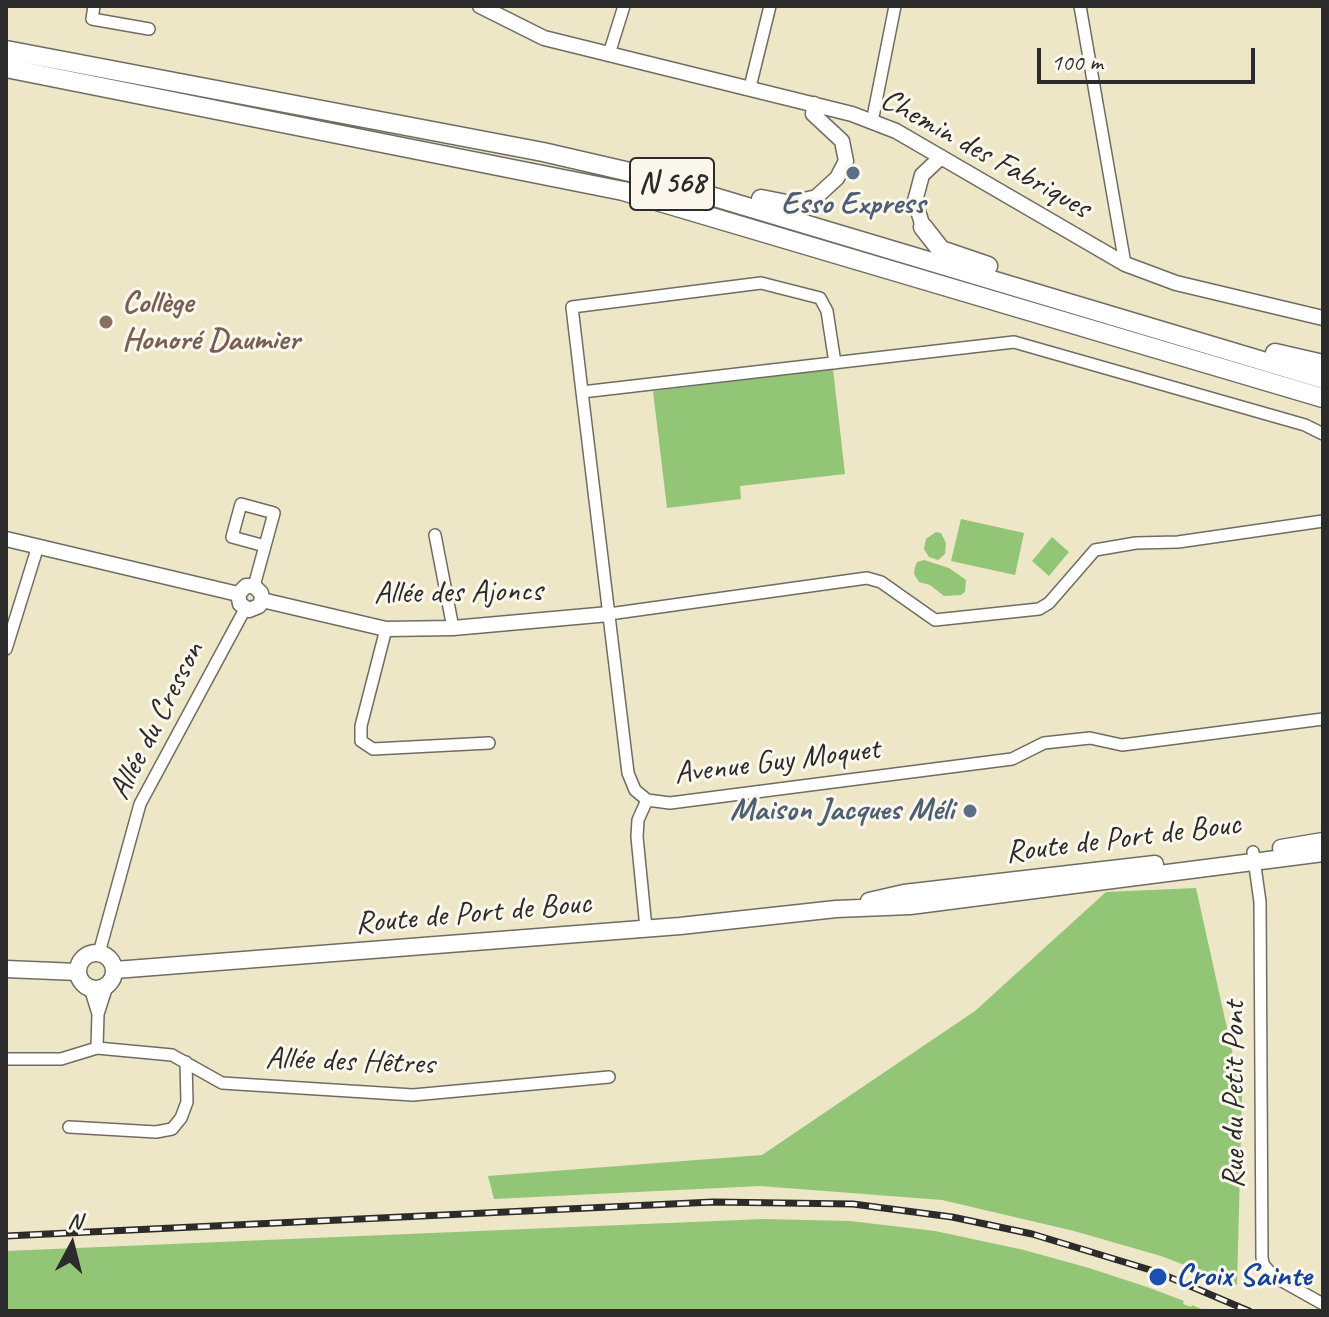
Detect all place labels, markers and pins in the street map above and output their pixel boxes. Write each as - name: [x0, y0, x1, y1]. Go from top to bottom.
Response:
- marker: Esso Express: [844, 164, 862, 182]
- place label: Esso Express: [781, 186, 925, 224]
- place label: Collège Honoré Daumier: [122, 285, 299, 360]
- marker: Collège Honoré Daumier: [97, 313, 115, 331]
- place label: Maison Jacques Méli: [730, 792, 954, 830]
- marker: Maison Jacques Méli: [961, 802, 979, 820]
- place label: Croix Sainte: [1176, 1258, 1311, 1296]
- marker: Croix Sainte: [1147, 1266, 1169, 1288]

